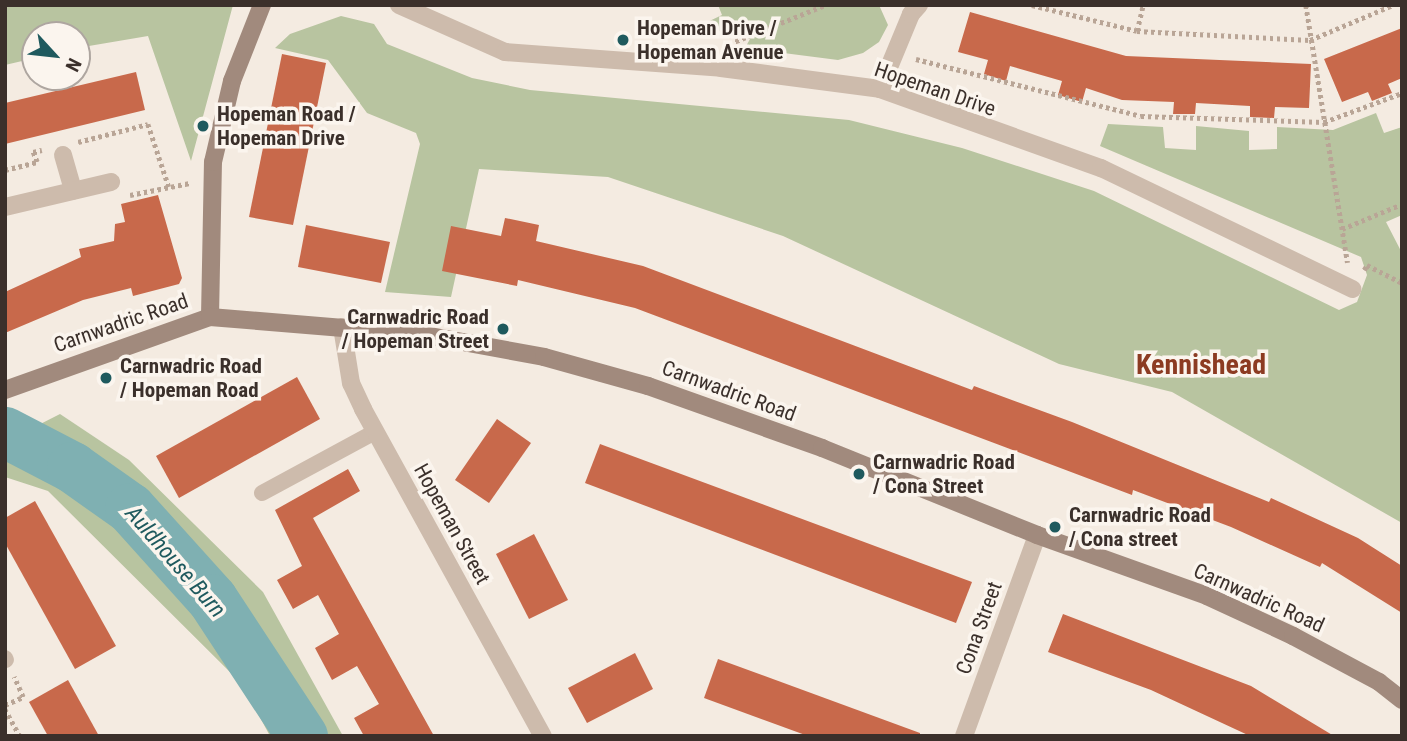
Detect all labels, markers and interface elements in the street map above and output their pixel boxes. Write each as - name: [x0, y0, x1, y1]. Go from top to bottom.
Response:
- place label: Hopeman Drive / Hopeman Avenue: [637, 15, 784, 65]
- north arrow: [21, 21, 91, 91]
- marker: Hopeman Drive / Hopeman Avenue: [615, 32, 631, 48]
- text: N: [60, 54, 86, 75]
- street label: Hopeman Drive: [871, 56, 999, 122]
- place label: Hopeman Road / Hopeman Drive: [217, 101, 356, 151]
- marker: Hopeman Road / Hopeman Drive: [195, 118, 211, 134]
- street label: Carnwadric Road: [50, 288, 192, 358]
- place label: Carnwadric Road / Hopeman Street: [342, 304, 489, 354]
- marker: Carnwadric Road / Hopeman Street: [495, 321, 511, 337]
- district label: Kennishead: [1136, 348, 1266, 382]
- place label: Carnwadric Road / Hopeman Road: [120, 353, 262, 403]
- street label: Carnwadric Road: [659, 355, 799, 427]
- marker: Carnwadric Road / Hopeman Road: [98, 370, 114, 386]
- place label: Carnwadric Road / Cona Street: [873, 449, 1015, 499]
- street label: Hopeman Street: [409, 459, 495, 589]
- marker: Carnwadric Road / Cona Street: [851, 466, 867, 482]
- water label: Auldhouse Burn: [119, 501, 231, 623]
- place label: Carnwadric Road / Cona street: [1069, 502, 1211, 552]
- marker: Carnwadric Road / Cona street: [1047, 519, 1063, 535]
- street label: Carnwadric Road: [1190, 558, 1328, 638]
- street label: Cona Street: [951, 578, 1007, 678]

